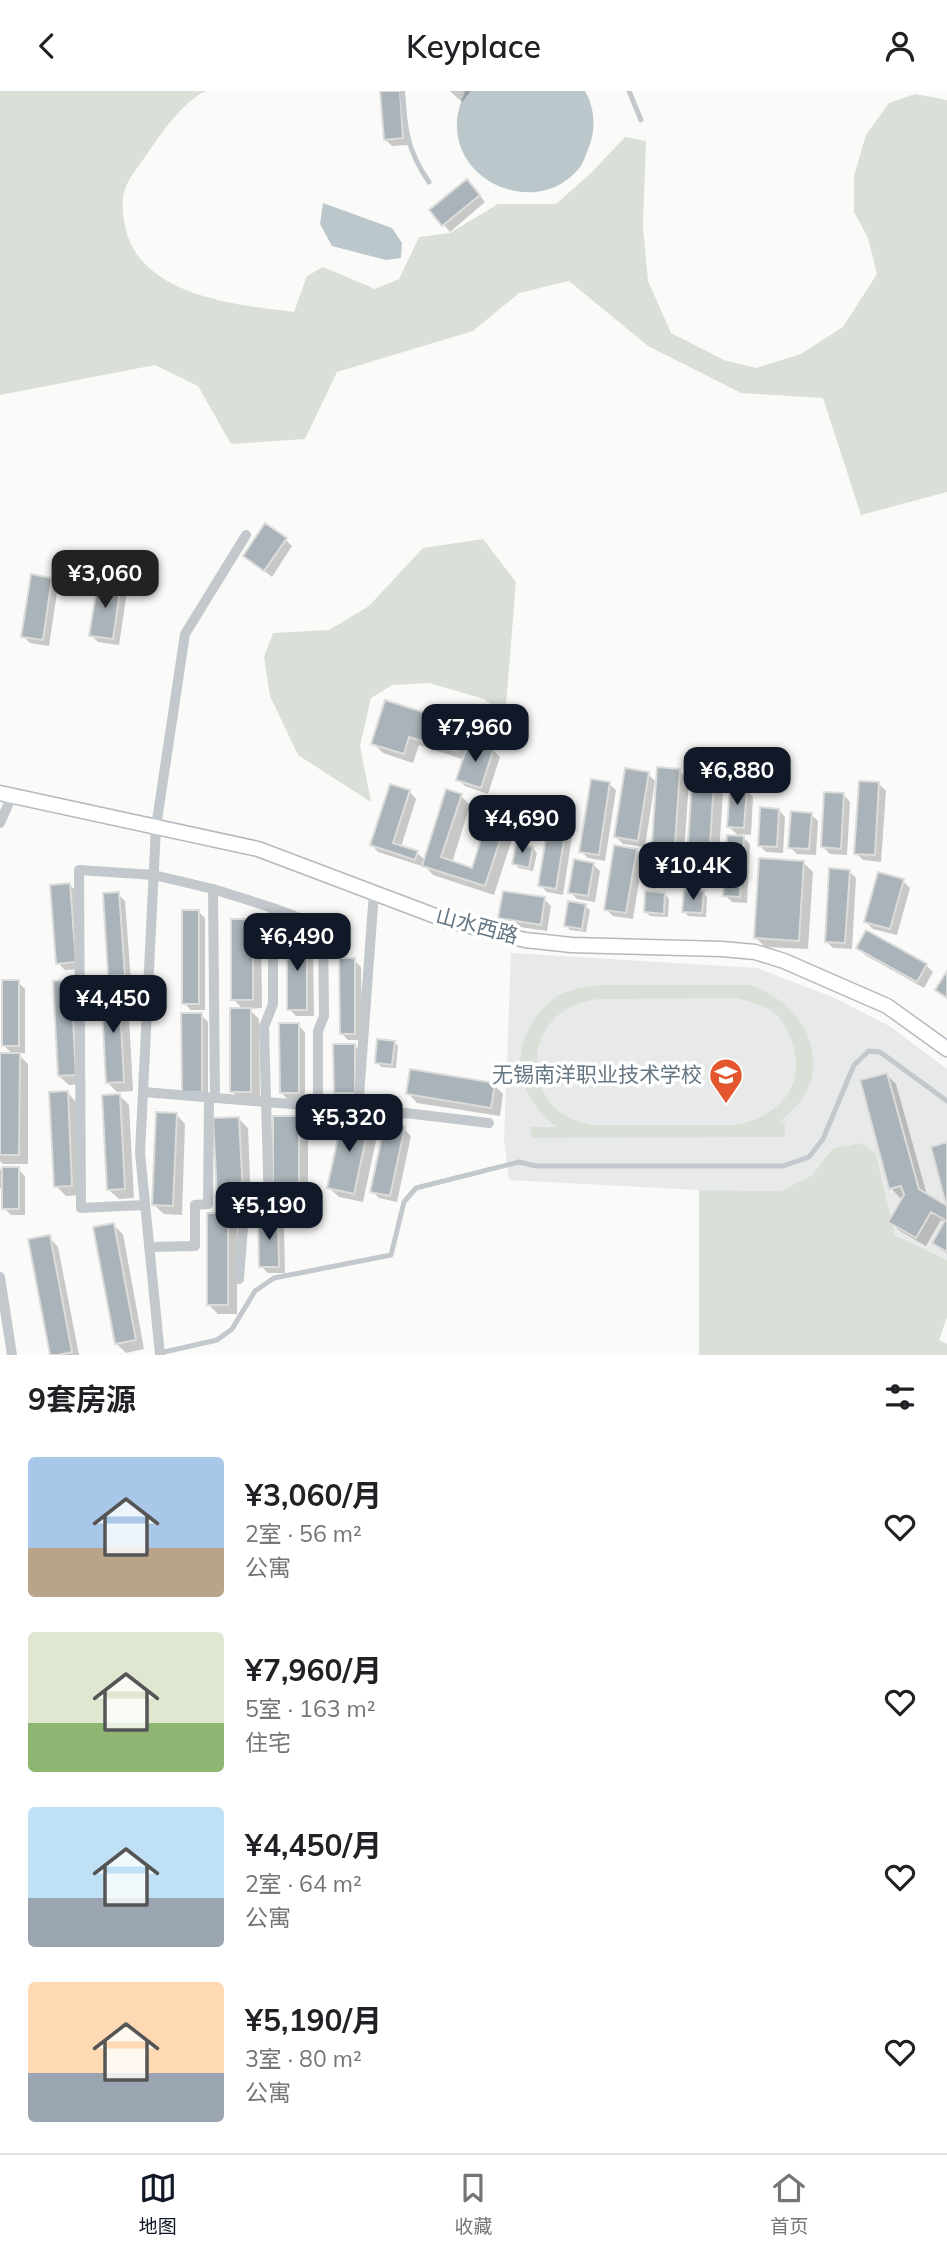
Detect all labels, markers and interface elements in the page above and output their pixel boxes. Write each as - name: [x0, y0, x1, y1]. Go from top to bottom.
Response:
- text: Keyplace: [406, 26, 541, 66]
- icon: back: [28, 27, 66, 65]
- icon: person: [881, 27, 919, 65]
- pin: ¥3,060: [48, 551, 162, 610]
- text: ¥3,060: [68, 558, 142, 587]
- pin: ¥7,960: [418, 705, 532, 764]
- text: ¥7,960: [438, 712, 512, 741]
- pin: ¥6,880: [680, 747, 794, 807]
- text: ¥6,880: [700, 755, 774, 784]
- pin: ¥4,690: [465, 795, 579, 855]
- text: ¥4,690: [485, 803, 559, 832]
- pin: ¥10.4K: [636, 843, 750, 902]
- text: ¥10.4K: [655, 850, 731, 879]
- street label: 山水西路: [433, 902, 521, 948]
- pin: ¥6,490: [240, 913, 354, 973]
- text: ¥6,490: [260, 921, 334, 950]
- pin: ¥4,450: [56, 975, 170, 1035]
- text: ¥4,450: [76, 983, 150, 1012]
- school or university icon: 无锡南洋职业技术学校: [707, 1056, 745, 1105]
- place label: 无锡南洋职业技术学校: [492, 1061, 702, 1087]
- pin: ¥5,320: [292, 1095, 406, 1154]
- text: ¥5,320: [312, 1102, 386, 1131]
- pin: ¥5,190: [212, 1183, 326, 1242]
- text: ¥5,190: [232, 1190, 306, 1219]
- icon: filters: [881, 1378, 919, 1416]
- text: 9套房源: [28, 1380, 136, 1418]
- text: ¥3,060/月: [245, 1476, 382, 1514]
- icon: home: [84, 1485, 168, 1569]
- icon: heart: [881, 1508, 919, 1546]
- text: 2室 · 56 m²: [245, 1519, 362, 1548]
- text: 公寓: [245, 1553, 291, 1582]
- text: ¥7,960/月: [245, 1651, 382, 1689]
- icon: home: [84, 1660, 168, 1744]
- icon: heart: [881, 1683, 919, 1721]
- text: 5室 · 163 m²: [245, 1694, 375, 1723]
- text: 住宅: [245, 1728, 291, 1757]
- text: ¥4,450/月: [245, 1826, 382, 1864]
- icon: home: [84, 1835, 168, 1919]
- icon: heart: [881, 1858, 919, 1896]
- text: 2室 · 64 m²: [245, 1869, 362, 1898]
- text: 公寓: [245, 1903, 291, 1932]
- text: ¥5,190/月: [245, 2001, 382, 2039]
- icon: home: [84, 2010, 168, 2094]
- icon: heart: [881, 2033, 919, 2071]
- text: 3室 · 80 m²: [245, 2044, 362, 2073]
- text: 公寓: [245, 2078, 291, 2107]
- tab: 地图: [139, 2169, 177, 2238]
- tab: 收藏: [454, 2169, 492, 2238]
- tab: 首页: [770, 2169, 808, 2238]

